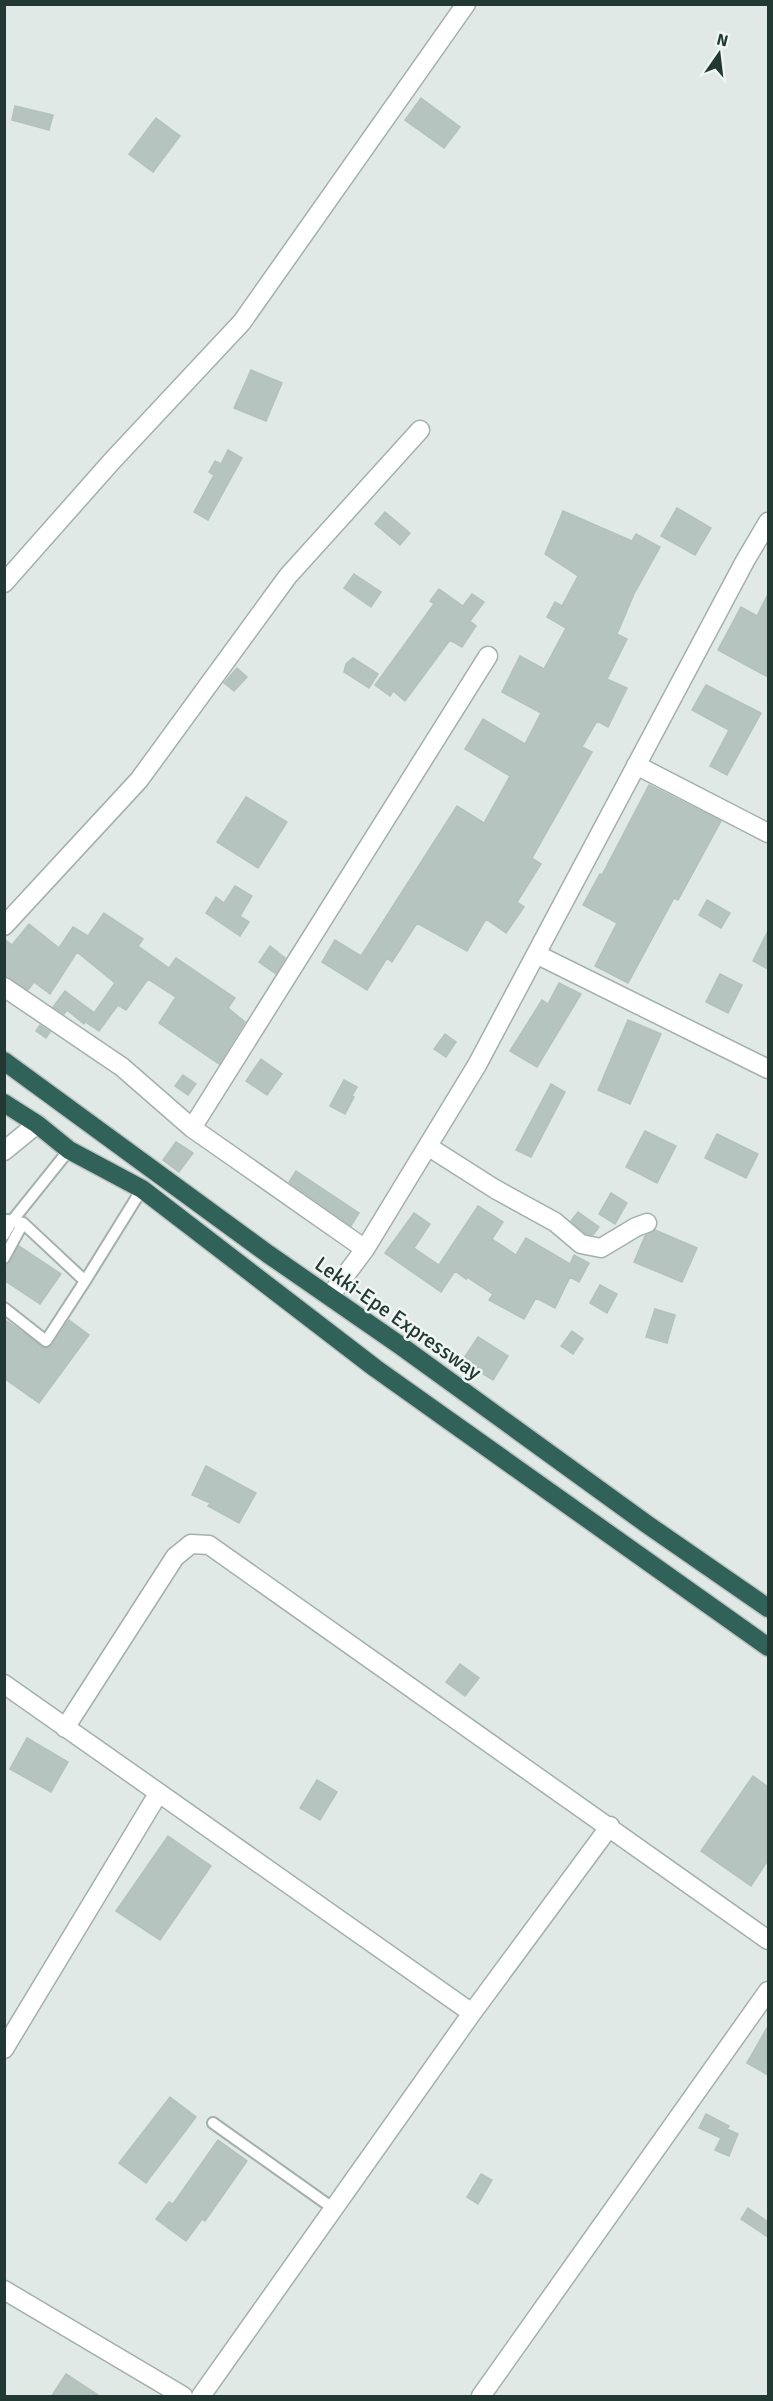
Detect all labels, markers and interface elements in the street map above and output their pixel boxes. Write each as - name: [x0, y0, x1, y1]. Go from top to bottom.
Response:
- north arrow: [689, 24, 749, 84]
- text: N: [715, 29, 730, 51]
- street label: Lekki-Epe Expressway: [310, 1251, 486, 1385]

